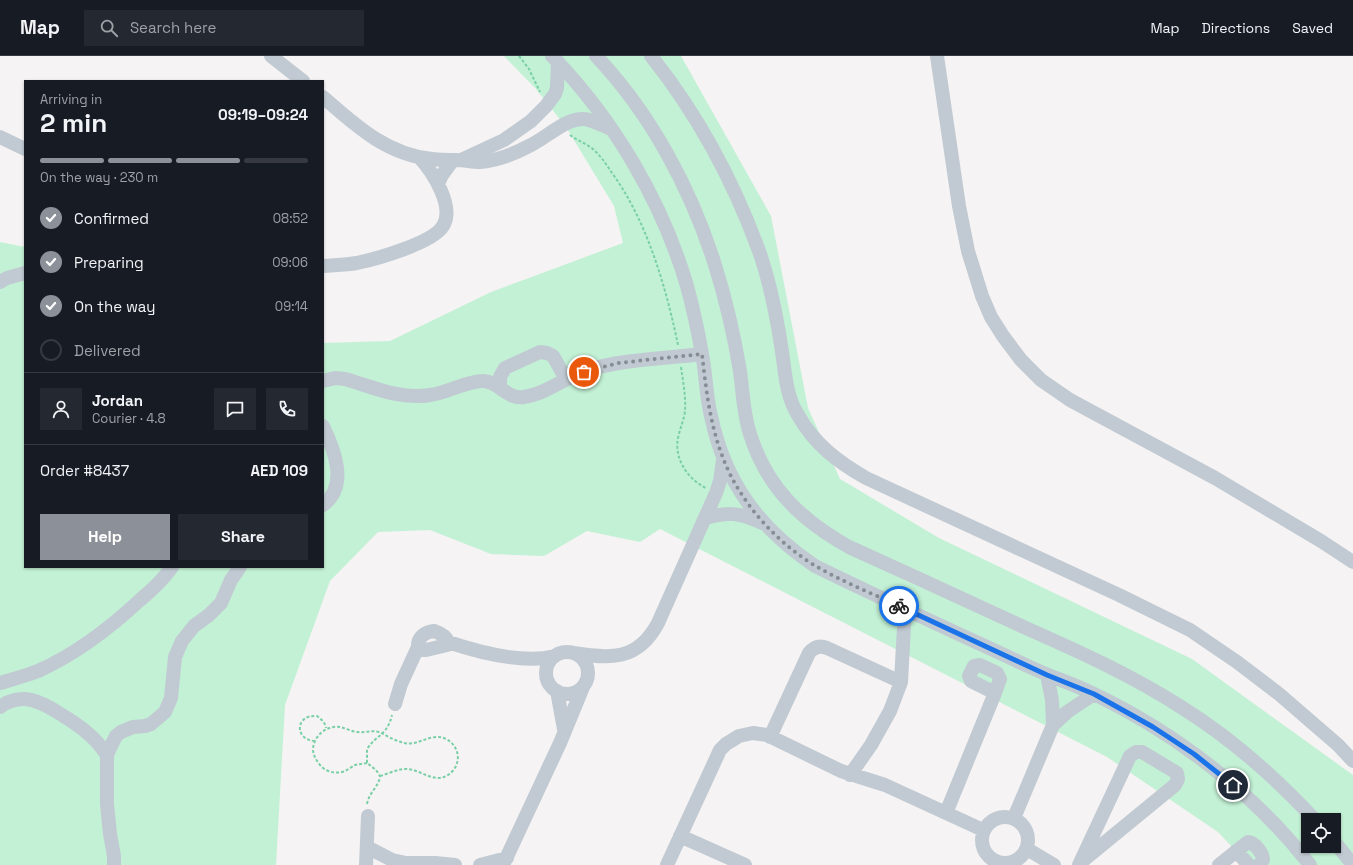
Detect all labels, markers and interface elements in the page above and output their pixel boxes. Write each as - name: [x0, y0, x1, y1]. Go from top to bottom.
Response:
- search box: [84, 10, 364, 46]
- text: Map: [20, 15, 60, 40]
- icon: search: [98, 17, 120, 39]
- text: Search here: [130, 18, 216, 37]
- text: Map: [1150, 19, 1180, 37]
- text: Directions: [1202, 19, 1270, 37]
- text: Saved: [1292, 19, 1333, 37]
- text: Arriving in: [40, 91, 102, 108]
- text: 09:19–09:24: [218, 105, 308, 124]
- text: 2 min: [40, 106, 107, 140]
- text: On the way · 230 m: [40, 169, 158, 186]
- icon: check: [40, 207, 62, 229]
- text: Confirmed: [74, 209, 149, 228]
- text: 08:52: [273, 210, 308, 227]
- icon: check: [40, 251, 62, 273]
- text: Preparing: [74, 253, 144, 272]
- text: 09:06: [272, 254, 308, 271]
- icon: check: [40, 295, 62, 317]
- text: On the way: [74, 297, 155, 316]
- text: 09:14: [275, 298, 308, 315]
- text: Delivered: [74, 341, 141, 360]
- pin: [567, 355, 601, 389]
- icon: bag: [573, 361, 595, 383]
- button: person: [40, 388, 82, 430]
- button: chat: [214, 388, 256, 430]
- button: phone: [266, 388, 308, 430]
- text: Jordan: [92, 391, 143, 410]
- text: Courier · 4.8: [92, 410, 166, 427]
- text: Order #8437: [40, 461, 129, 480]
- text: AED 109: [251, 461, 308, 480]
- button: Help: [40, 514, 170, 560]
- button: Share: [178, 514, 308, 560]
- courier: [879, 586, 919, 626]
- icon: bike: [888, 595, 910, 617]
- pin: [1216, 768, 1250, 802]
- icon: home: [1222, 774, 1244, 796]
- map controls: [1301, 813, 1341, 853]
- button: locate: [1301, 813, 1341, 853]

